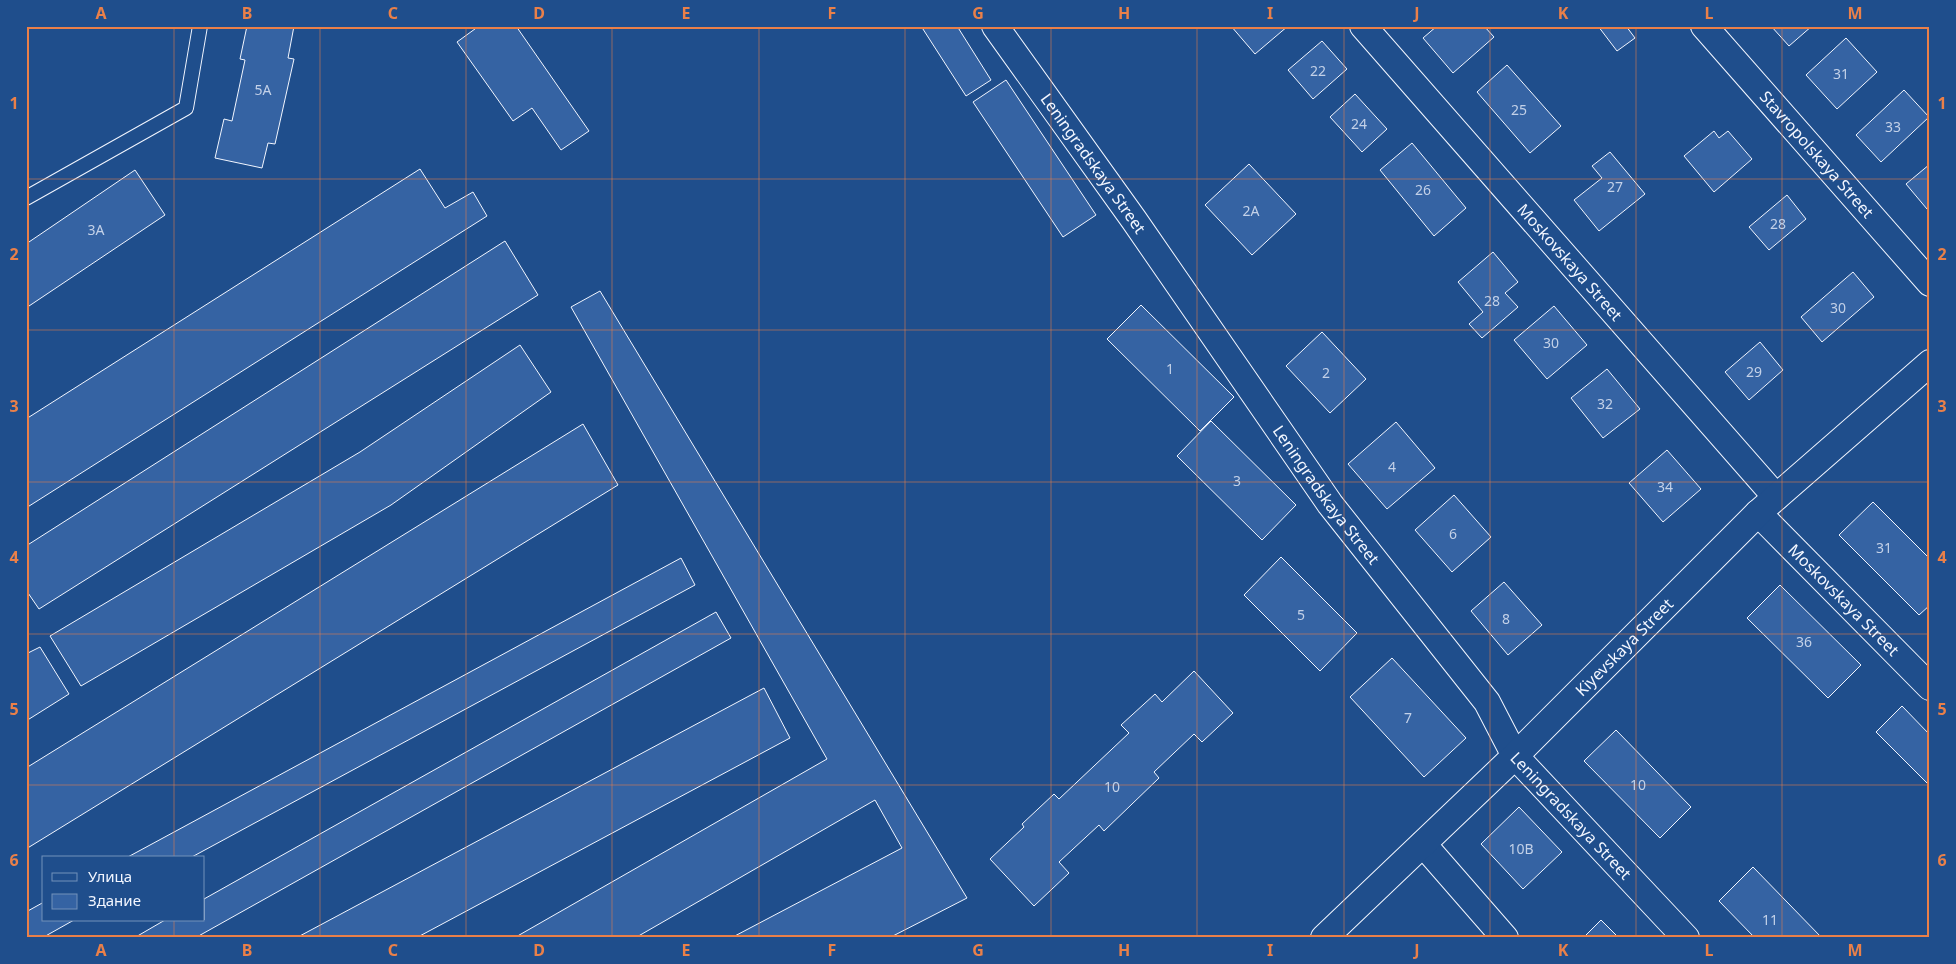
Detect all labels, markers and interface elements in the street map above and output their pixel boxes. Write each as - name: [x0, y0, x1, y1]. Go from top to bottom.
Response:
- text: A: [95, 2, 107, 24]
- text: B: [242, 2, 252, 24]
- text: C: [388, 2, 398, 24]
- text: D: [533, 2, 545, 24]
- text: E: [682, 2, 691, 24]
- text: F: [828, 2, 836, 24]
- text: G: [972, 2, 984, 24]
- text: H: [1118, 2, 1130, 24]
- text: I: [1267, 2, 1273, 24]
- text: J: [1412, 2, 1420, 24]
- text: K: [1558, 2, 1569, 24]
- text: L: [1705, 2, 1714, 24]
- text: M: [1847, 2, 1863, 24]
- house number: 22: [1310, 61, 1326, 80]
- house number: 31: [1833, 64, 1849, 83]
- house number: 5А: [255, 80, 272, 99]
- street label: Stavropolskaya Street: [1755, 86, 1879, 223]
- street label: Leningradskaya Street: [1036, 89, 1151, 238]
- text: 1: [9, 92, 19, 114]
- text: 1: [1937, 92, 1947, 114]
- house number: 25: [1511, 100, 1527, 119]
- house number: 24: [1351, 114, 1367, 133]
- house number: 33: [1885, 117, 1901, 136]
- house number: 27: [1607, 177, 1623, 196]
- house number: 26: [1415, 180, 1431, 199]
- street label: Moskovskaya Street: [1513, 199, 1628, 326]
- house number: 2А: [1243, 201, 1260, 220]
- house number: 28: [1770, 214, 1786, 233]
- house number: 3А: [88, 220, 105, 239]
- text: 2: [9, 243, 19, 265]
- text: 2: [1937, 243, 1947, 265]
- house number: 28: [1484, 291, 1500, 310]
- house number: 30: [1830, 298, 1846, 317]
- house number: 30: [1543, 333, 1559, 352]
- house number: 1: [1166, 359, 1174, 378]
- house number: 29: [1746, 362, 1762, 381]
- house number: 2: [1322, 363, 1330, 382]
- house number: 32: [1597, 394, 1613, 413]
- text: 3: [9, 395, 19, 417]
- text: 3: [1937, 395, 1947, 417]
- street label: Leningradskaya Street: [1268, 421, 1385, 569]
- house number: 4: [1388, 457, 1396, 476]
- house number: 3: [1233, 471, 1241, 490]
- house number: 34: [1657, 477, 1673, 496]
- house number: 6: [1449, 524, 1457, 543]
- house number: 31: [1876, 538, 1892, 557]
- street label: Moskovskaya Street: [1784, 539, 1904, 661]
- text: 4: [9, 546, 19, 568]
- text: 4: [1937, 546, 1947, 568]
- street label: Kiyevskaya Street: [1570, 593, 1678, 701]
- house number: 5: [1297, 605, 1305, 624]
- house number: 8: [1502, 609, 1510, 628]
- house number: 36: [1796, 632, 1812, 651]
- text: 5: [9, 698, 19, 720]
- text: 5: [1937, 698, 1947, 720]
- house number: 7: [1404, 708, 1412, 727]
- street label: Leningradskaya Street: [1506, 747, 1637, 884]
- house number: 10: [1630, 775, 1646, 794]
- house number: 10: [1104, 777, 1120, 796]
- house number: 10В: [1508, 839, 1534, 858]
- text: 6: [9, 849, 19, 871]
- text: 6: [1937, 849, 1947, 871]
- legend: [42, 856, 205, 922]
- text: Улица: [88, 866, 132, 886]
- text: Здание: [88, 890, 141, 910]
- house number: 11: [1762, 910, 1778, 929]
- text: A: [95, 939, 107, 961]
- text: B: [242, 939, 252, 961]
- text: C: [388, 939, 398, 961]
- text: D: [533, 939, 545, 961]
- text: E: [682, 939, 691, 961]
- text: F: [828, 939, 836, 961]
- text: G: [972, 939, 984, 961]
- text: H: [1118, 939, 1130, 961]
- text: I: [1267, 939, 1273, 961]
- text: J: [1412, 939, 1420, 961]
- text: K: [1558, 939, 1569, 961]
- text: L: [1705, 939, 1714, 961]
- text: M: [1847, 939, 1863, 961]

